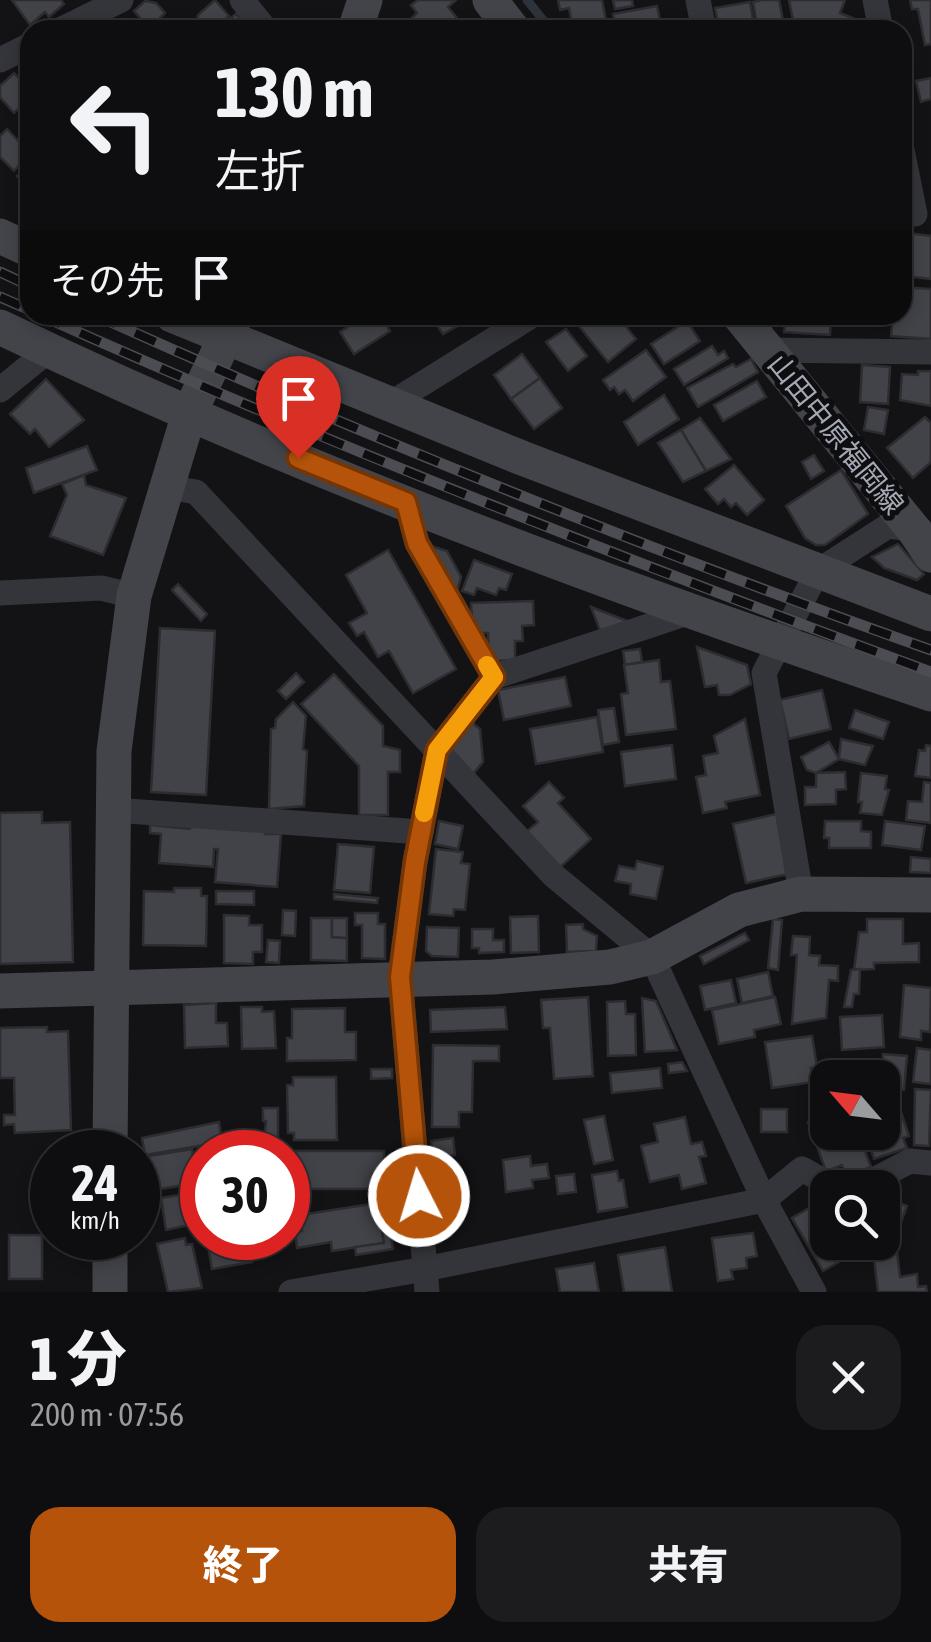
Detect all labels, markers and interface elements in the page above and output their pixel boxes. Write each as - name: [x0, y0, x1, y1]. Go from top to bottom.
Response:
- text: 130 m: [215, 52, 374, 132]
- icon: left: [50, 60, 180, 190]
- text: 左折: [215, 145, 305, 197]
- icon: arrive: [184, 250, 239, 305]
- text: その先: [50, 259, 164, 302]
- street label: 山田中原福岡線: [762, 348, 910, 520]
- pin: [256, 356, 341, 459]
- icon: arrive: [271, 371, 326, 426]
- north arrow: [810, 1060, 900, 1150]
- map controls: [810, 1060, 900, 1260]
- speed limit sign: 30: [180, 1130, 310, 1260]
- position arrow: [367, 1144, 471, 1248]
- text: 24: [71, 1154, 118, 1212]
- button: search: [810, 1170, 900, 1260]
- text: km/h: [70, 1206, 120, 1234]
- text: 1 分: [30, 1324, 126, 1393]
- button: close: [796, 1325, 901, 1430]
- text: 200 m · 07:56: [30, 1396, 184, 1433]
- button: 終了: [30, 1507, 456, 1622]
- button: 共有: [476, 1507, 901, 1622]

